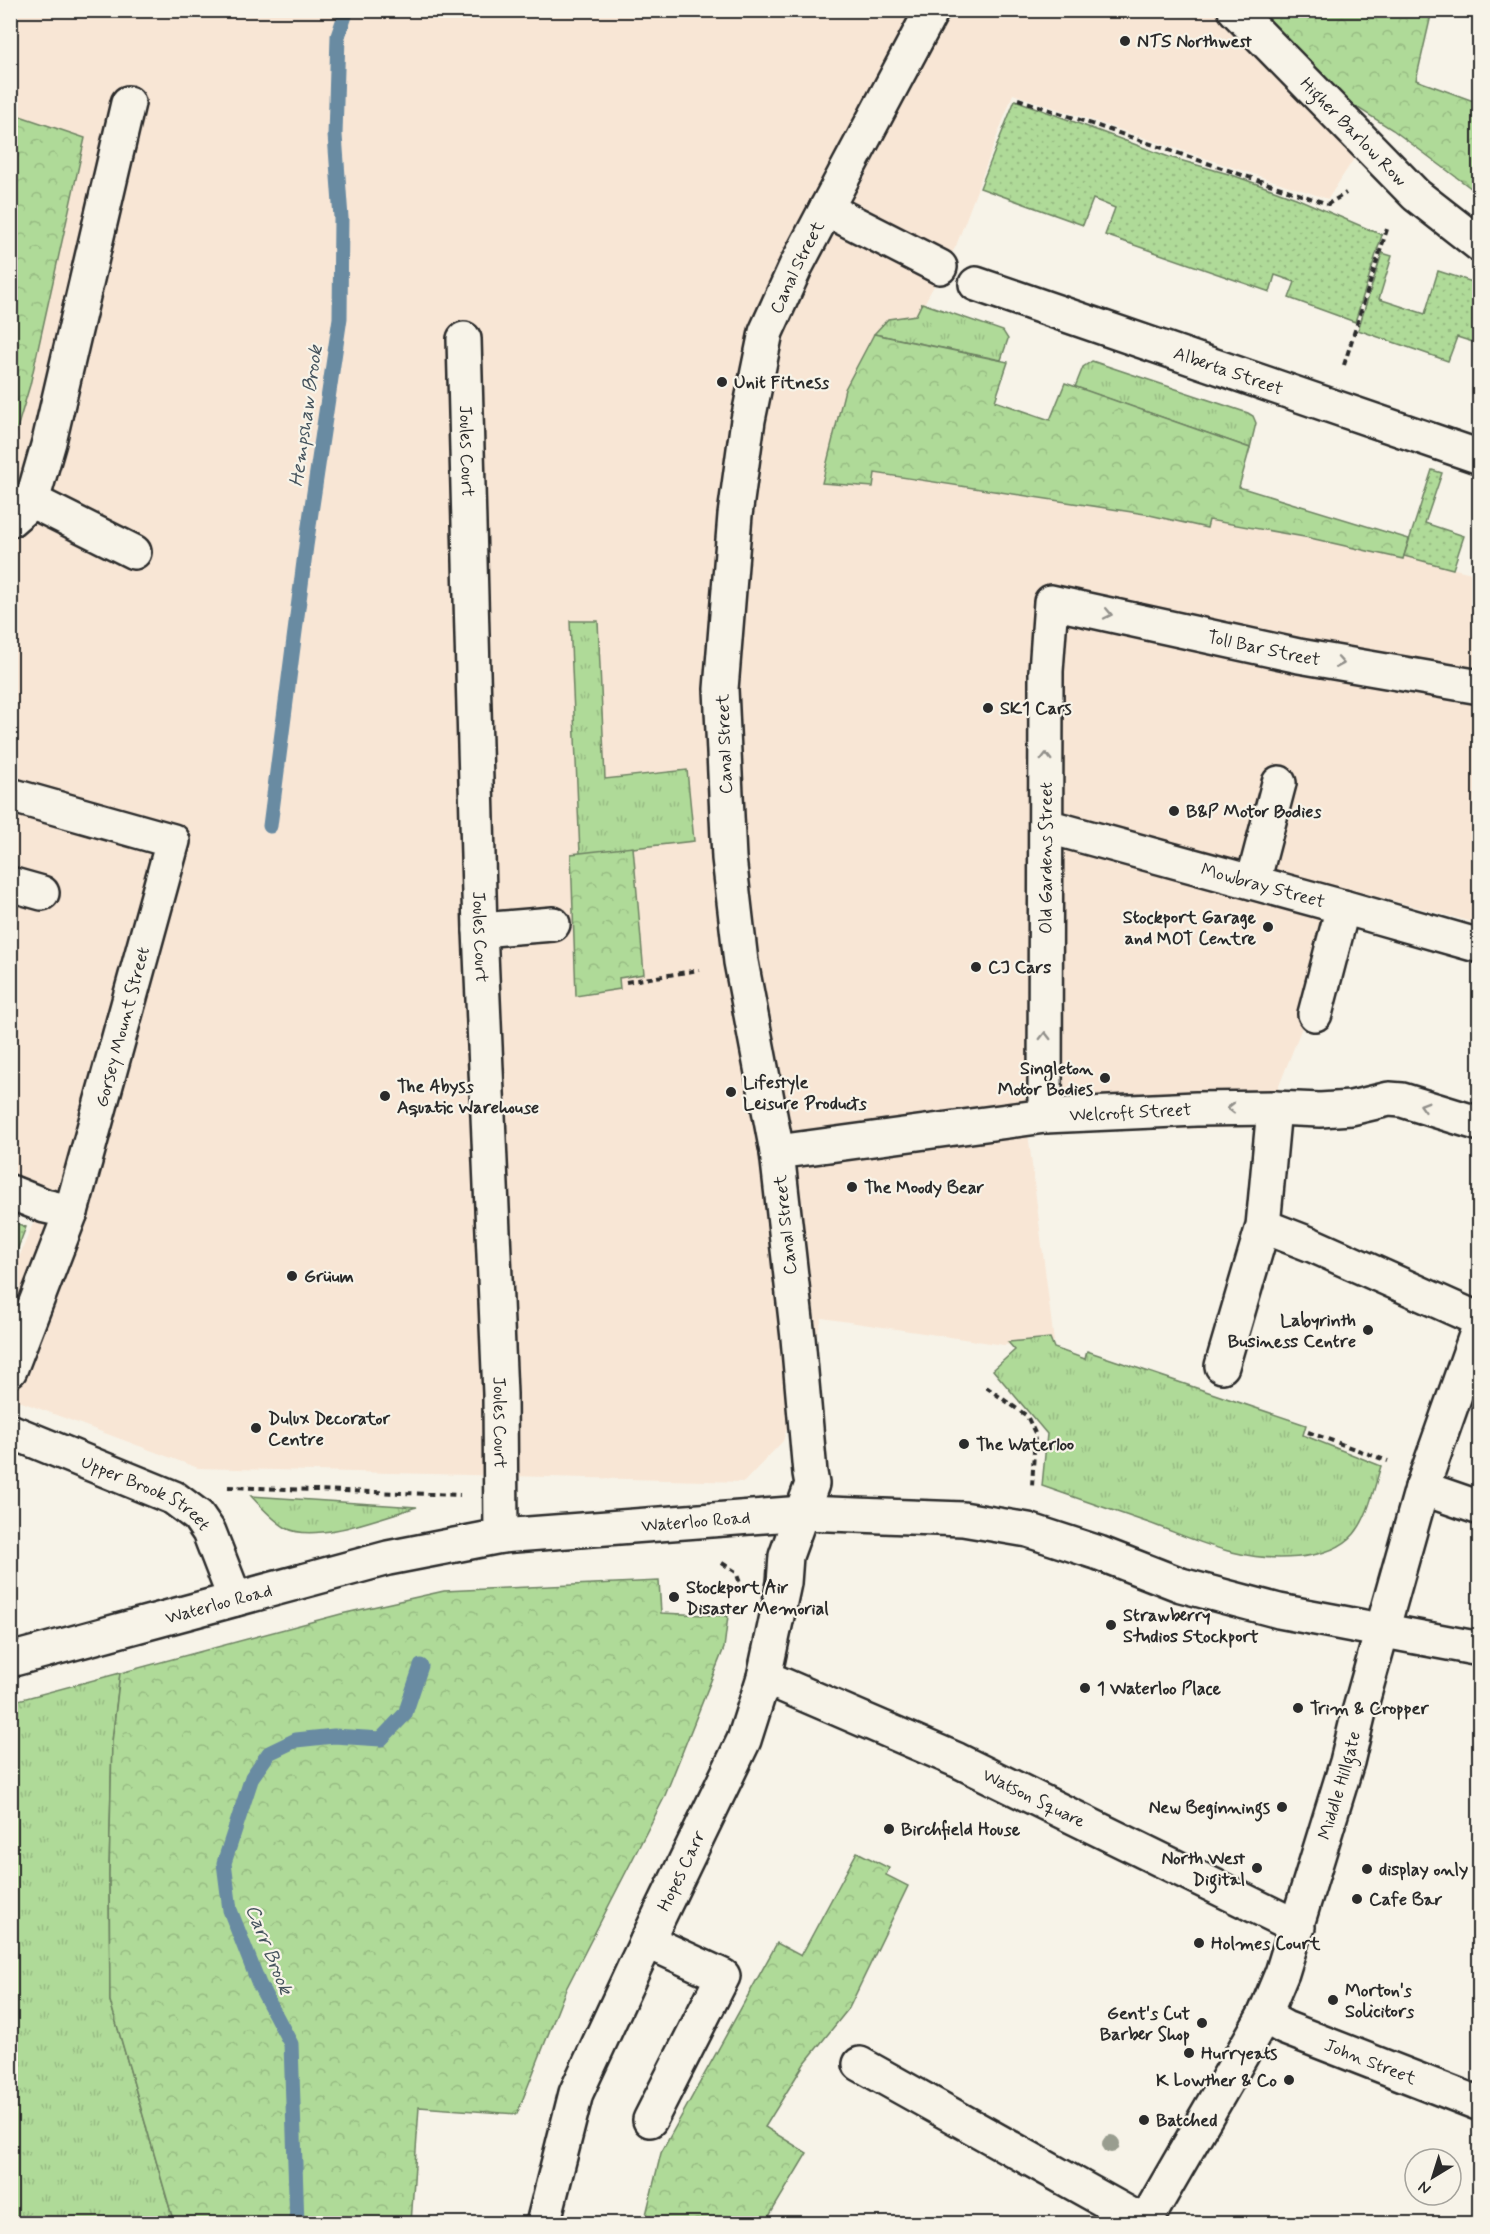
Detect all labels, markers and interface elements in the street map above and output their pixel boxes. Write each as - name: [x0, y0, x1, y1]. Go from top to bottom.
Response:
- place label: NTS Northwest: [1137, 30, 1252, 54]
- marker: NTS Northwest: [1118, 34, 1132, 48]
- street label: Higher Barlow Row: [1294, 72, 1412, 192]
- street label: Canal Street: [765, 217, 831, 318]
- water label: Hempshaw Brook: [283, 342, 330, 489]
- street label: Alberta Street: [1170, 342, 1286, 402]
- place label: Unit Fitness: [734, 371, 829, 395]
- marker: Unit Fitness: [715, 375, 729, 389]
- street label: Joules Court: [453, 405, 479, 497]
- one-way arrow: [1103, 606, 1113, 619]
- street label: Toll Bar Street: [1205, 625, 1322, 672]
- one-way arrow: [1335, 656, 1344, 668]
- street label: Canal Street: [711, 693, 739, 795]
- place label: SK1 Cars: [1000, 697, 1072, 721]
- marker: SK1 Cars: [981, 701, 995, 715]
- one-way arrow: [1040, 753, 1052, 762]
- street label: Old Gardens Street: [1034, 782, 1059, 934]
- place label: B&P Motor Bodies: [1186, 800, 1321, 824]
- marker: B&P Motor Bodies: [1167, 804, 1181, 818]
- street label: Mowbray Street: [1198, 858, 1327, 914]
- street label: Joules Court: [466, 891, 493, 983]
- place label: Stockport Garage and MOT Centre: [1123, 906, 1257, 951]
- marker: Stockport Garage and MOT Centre: [1261, 920, 1275, 934]
- street label: Gorsey Mount Street: [90, 944, 156, 1110]
- place label: CJ Cars: [988, 956, 1051, 980]
- marker: CJ Cars: [969, 960, 983, 974]
- one-way arrow: [1039, 1032, 1051, 1041]
- place label: Singleton Motor Bodies: [998, 1057, 1094, 1102]
- place label: Lifestyle Leisure Products: [743, 1071, 867, 1116]
- marker: Singleton Motor Bodies: [1098, 1071, 1112, 1085]
- place label: The Abyss Aquatic Warehouse: [397, 1075, 539, 1120]
- marker: Lifestyle Leisure Products: [724, 1085, 738, 1099]
- marker: The Abyss Aquatic Warehouse: [378, 1089, 392, 1103]
- street label: Welcroft Street: [1069, 1098, 1192, 1128]
- one-way arrow: [1419, 1101, 1430, 1113]
- one-way arrow: [1227, 1102, 1236, 1114]
- street label: Canal Street: [769, 1173, 803, 1276]
- place label: The Moody Bear: [864, 1176, 984, 1200]
- marker: The Moody Bear: [845, 1180, 859, 1194]
- place label: Grüum: [304, 1265, 354, 1289]
- marker: Grüum: [285, 1269, 299, 1283]
- place label: Labyrinth Business Centre: [1228, 1309, 1356, 1354]
- marker: Labyrinth Business Centre: [1361, 1323, 1375, 1337]
- street label: Joules Court: [486, 1376, 512, 1468]
- place label: Dulux Decorator Centre: [268, 1407, 390, 1452]
- marker: Dulux Decorator Centre: [249, 1421, 263, 1435]
- place label: The Waterloo: [976, 1433, 1074, 1457]
- marker: The Waterloo: [957, 1437, 971, 1451]
- street label: Upper Brook Street: [77, 1450, 216, 1536]
- street label: Waterloo Road: [640, 1506, 751, 1538]
- place label: Stockport Air Disaster Memorial: [686, 1576, 829, 1621]
- street label: Waterloo Road: [163, 1579, 275, 1631]
- marker: Stockport Air Disaster Memorial: [667, 1590, 681, 1604]
- place label: Strawberry Studios Stockport: [1123, 1604, 1259, 1649]
- marker: Strawberry Studios Stockport: [1104, 1618, 1118, 1632]
- place label: 1 Waterloo Place: [1097, 1677, 1222, 1701]
- marker: 1 Waterloo Place: [1078, 1681, 1092, 1695]
- place label: Trim & Cropper: [1310, 1697, 1429, 1721]
- marker: Trim & Cropper: [1291, 1701, 1305, 1715]
- street label: Middle Hillgate: [1313, 1729, 1367, 1843]
- street label: Watson Square: [978, 1763, 1089, 1834]
- place label: New Beginnings: [1149, 1796, 1270, 1822]
- marker: New Beginnings: [1275, 1800, 1289, 1814]
- place label: Birchfield House: [901, 1818, 1021, 1842]
- marker: Birchfield House: [882, 1822, 896, 1836]
- street label: Hopes Carr: [652, 1826, 712, 1915]
- place label: North West Digital: [1161, 1847, 1246, 1894]
- place label: display only: [1379, 1858, 1468, 1882]
- marker: North West Digital: [1250, 1861, 1264, 1875]
- marker: display only: [1360, 1862, 1374, 1876]
- place label: Cafe Bar: [1369, 1888, 1443, 1912]
- marker: Cafe Bar: [1350, 1892, 1364, 1906]
- water label: Carr Brook: [238, 1901, 300, 2000]
- place label: Holmes Court: [1211, 1932, 1321, 1956]
- marker: Holmes Court: [1192, 1936, 1206, 1950]
- place label: Morton's Solicitors: [1345, 1979, 1414, 2024]
- marker: Morton's Solicitors: [1326, 1993, 1340, 2007]
- place label: Gent's Cut Barber Shop: [1100, 2002, 1190, 2047]
- marker: Gent's Cut Barber Shop: [1195, 2016, 1209, 2030]
- street label: John Street: [1321, 2034, 1420, 2091]
- place label: Hurryeats: [1201, 2042, 1277, 2066]
- marker: Hurryeats: [1182, 2046, 1196, 2060]
- place label: K Lowther & Co: [1156, 2069, 1277, 2093]
- marker: K Lowther & Co: [1282, 2073, 1296, 2087]
- place label: Batched: [1156, 2109, 1217, 2133]
- marker: Batched: [1137, 2113, 1151, 2127]
- north arrow: [1403, 2147, 1463, 2207]
- text: N: [1414, 2176, 1435, 2199]

